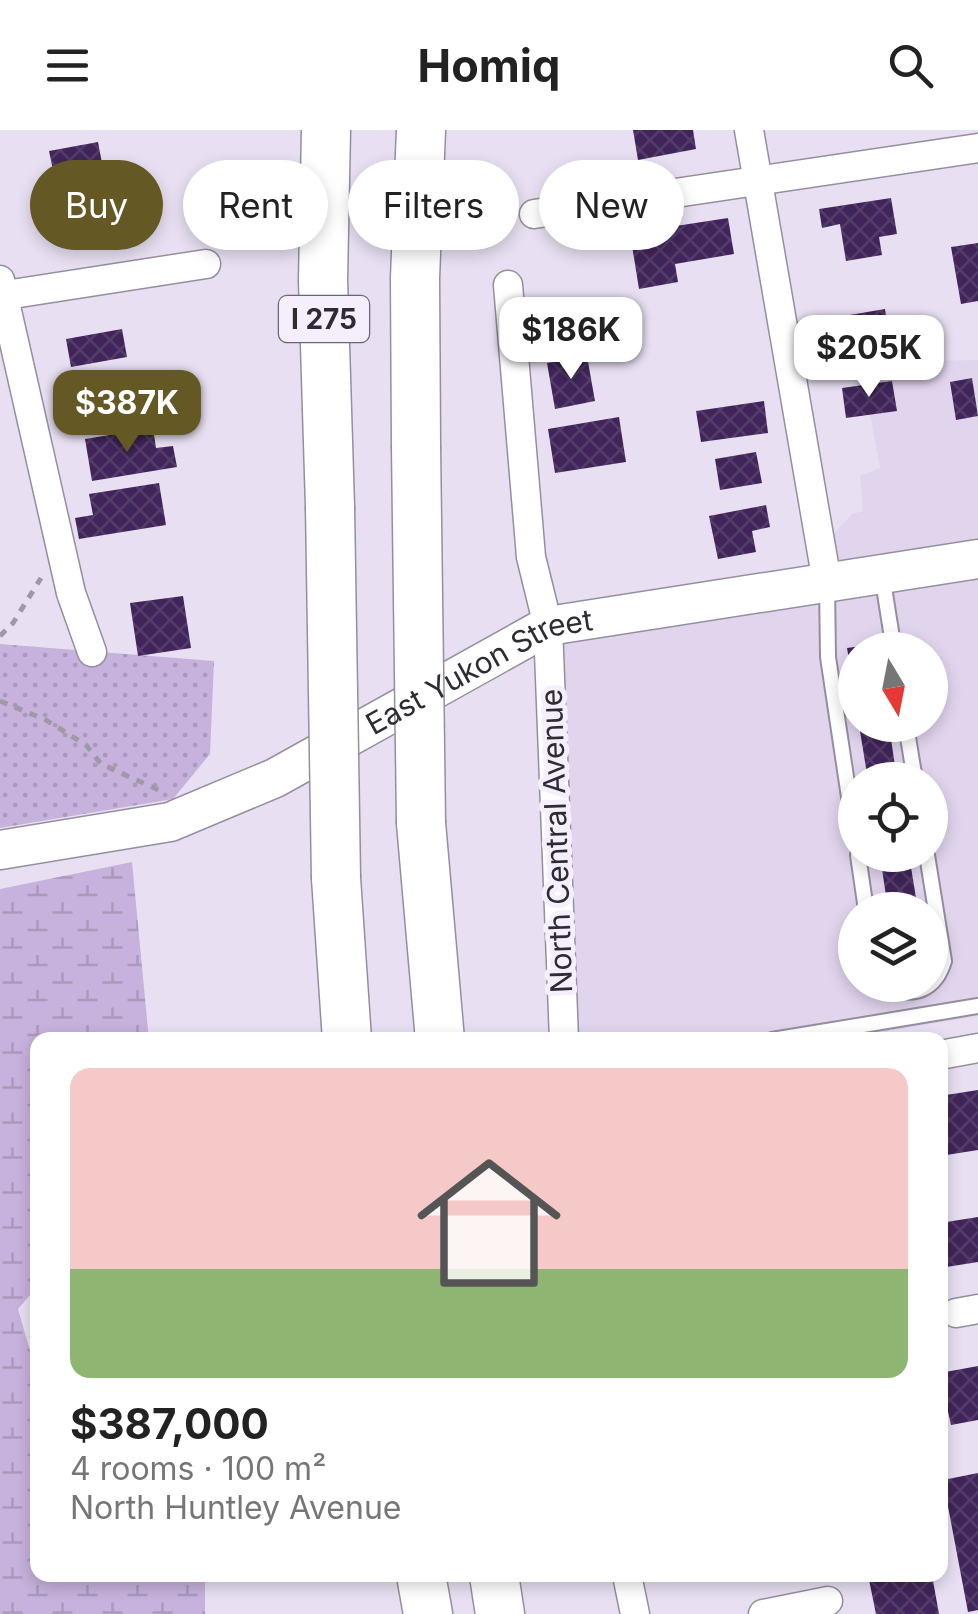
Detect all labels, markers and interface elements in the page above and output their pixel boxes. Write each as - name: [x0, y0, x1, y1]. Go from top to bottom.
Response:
- icon: menu: [40, 38, 95, 93]
- text: Homiq: [418, 38, 560, 93]
- icon: search: [883, 38, 938, 93]
- chip: Buy: [30, 160, 163, 250]
- chip: Rent: [183, 160, 328, 250]
- chip: Filters: [348, 160, 519, 250]
- chip: New: [539, 160, 684, 250]
- road number: I 275: [279, 296, 369, 342]
- pin: $186K: [501, 297, 641, 382]
- text: $186K: [521, 310, 621, 349]
- pin: $205K: [799, 315, 939, 400]
- text: $205K: [816, 328, 922, 367]
- pin: $387K: [57, 370, 197, 455]
- text: $387K: [75, 383, 179, 422]
- street label: East Yukon Street: [359, 601, 595, 742]
- north arrow: [838, 632, 948, 742]
- map controls: [838, 632, 948, 1002]
- street label: North Central Avenue: [533, 688, 579, 994]
- button: locate: [838, 762, 948, 872]
- button: layers: [838, 892, 948, 1002]
- icon: home: [399, 1133, 579, 1313]
- text: $387,000: [70, 1398, 269, 1449]
- text: 4 rooms · 100 m²: [70, 1449, 326, 1488]
- text: North Huntley Avenue: [70, 1488, 401, 1527]

